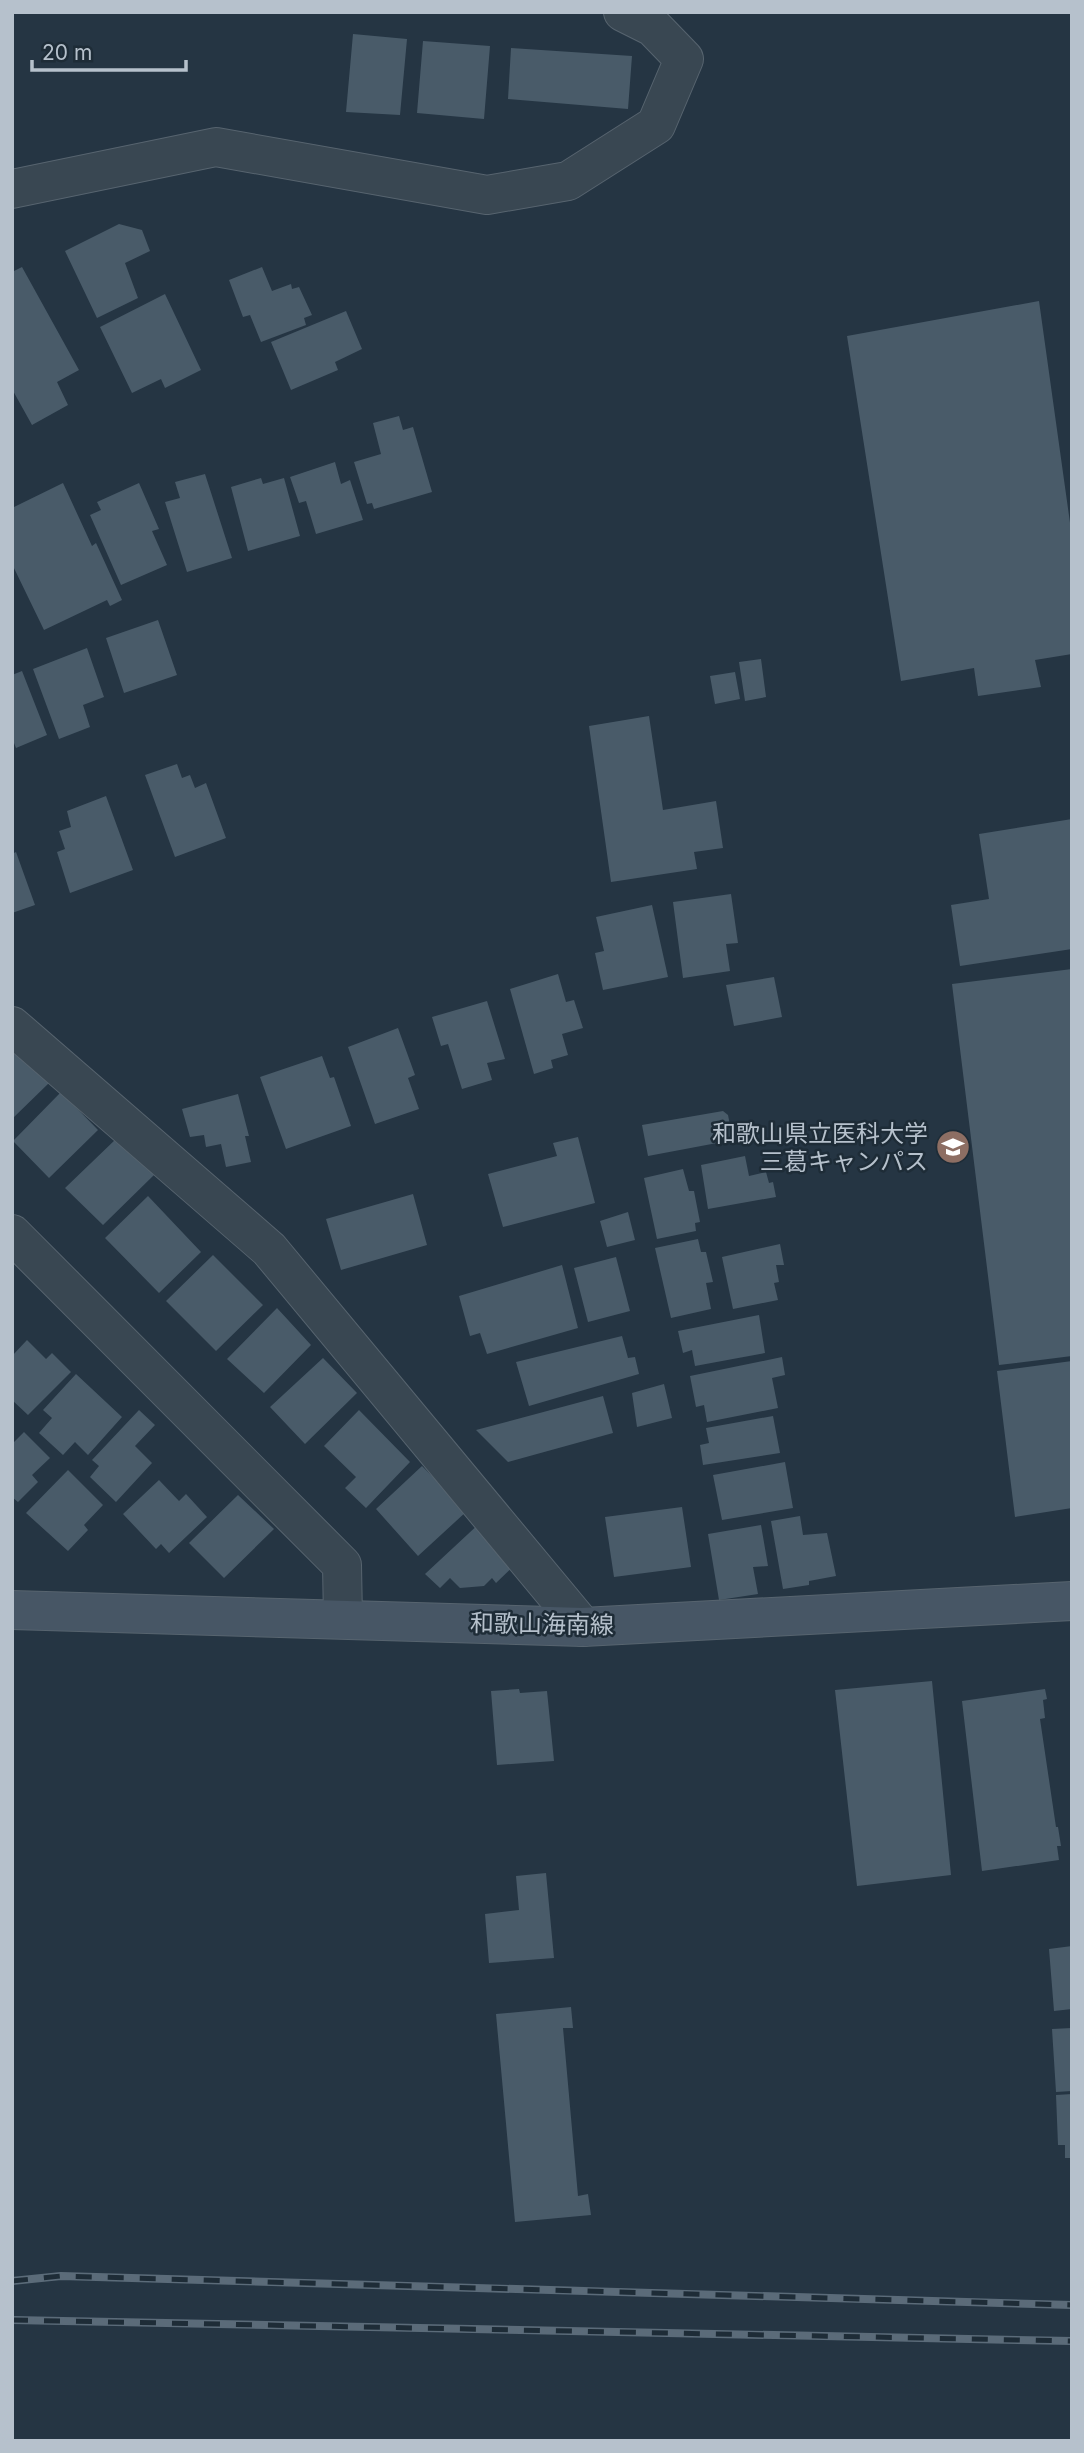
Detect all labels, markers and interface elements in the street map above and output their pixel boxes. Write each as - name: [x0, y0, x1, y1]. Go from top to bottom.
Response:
- scale bar: [32, 28, 186, 72]
- text: 20 m: [42, 40, 92, 65]
- place label: 和歌山県立医科大学 三葛キャンパス: [712, 1119, 928, 1176]
- school or university icon: 和歌山県立医科大学 三葛キャンパス: [934, 1128, 972, 1166]
- street label: 和歌山海南線: [470, 1608, 614, 1640]

